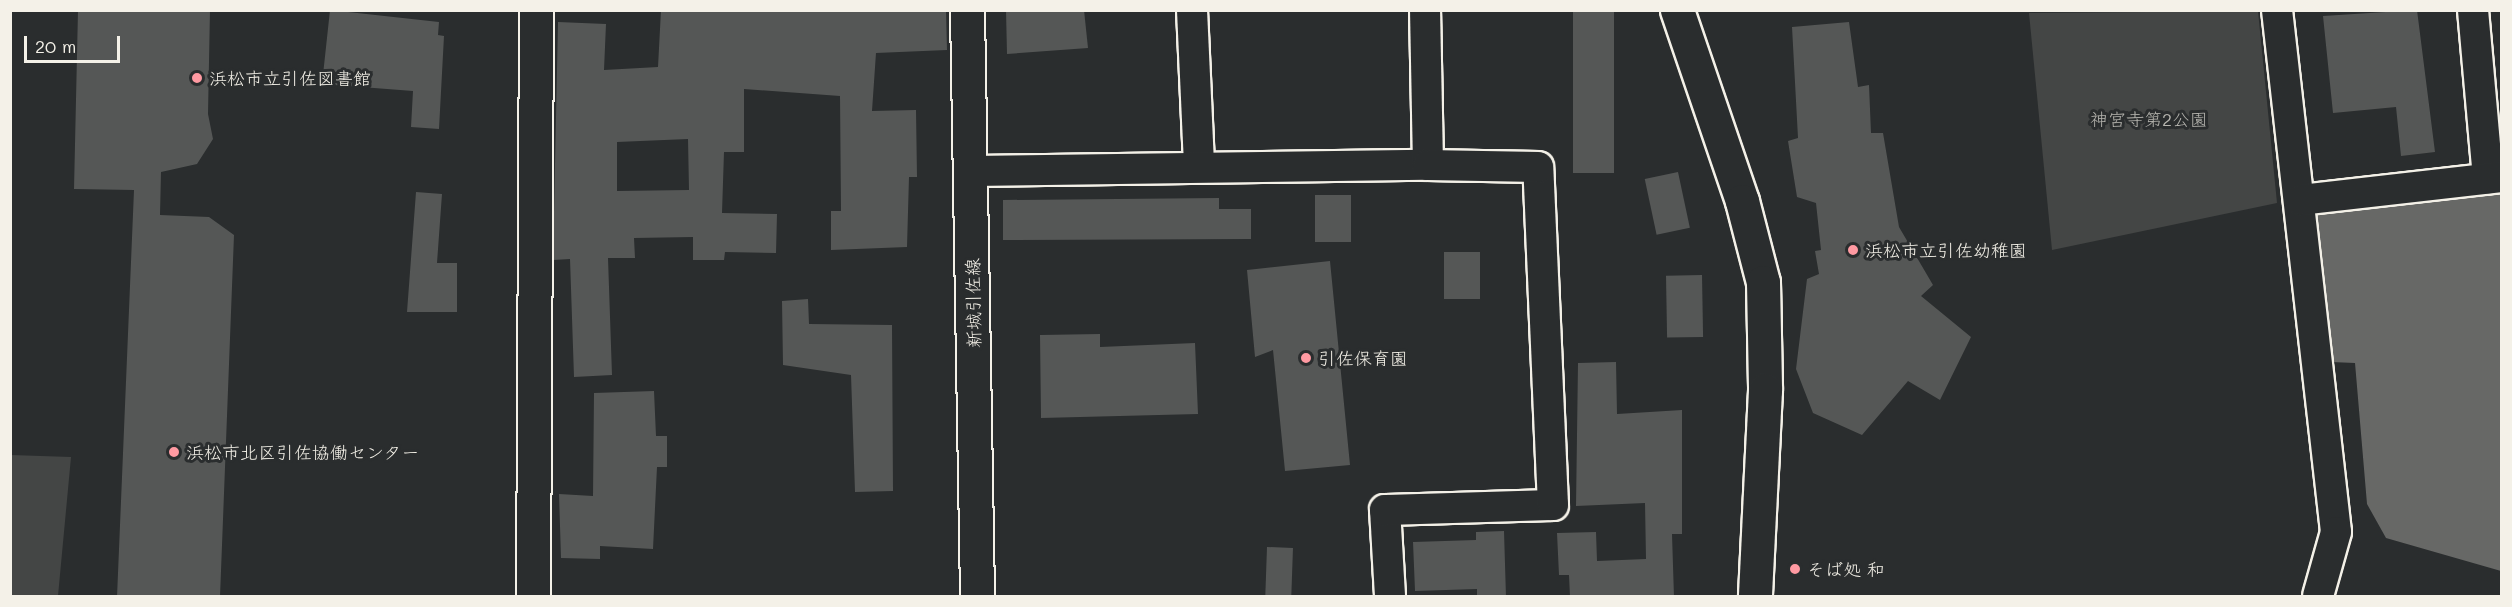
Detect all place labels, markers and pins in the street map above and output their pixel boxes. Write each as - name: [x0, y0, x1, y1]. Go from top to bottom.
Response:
- place label: 浜松市立引佐図書館: [209, 67, 371, 89]
- marker: 浜松市立引佐図書館: [190, 71, 204, 85]
- place label: 浜松市立引佐幼稚園: [1865, 239, 2027, 261]
- marker: 浜松市立引佐幼稚園: [1846, 243, 1860, 257]
- place label: 引佐保育園: [1318, 347, 1408, 369]
- marker: 引佐保育園: [1299, 351, 1313, 365]
- place label: 浜松市北区引佐協働センター: [186, 441, 420, 463]
- marker: 浜松市北区引佐協働センター: [167, 445, 181, 459]
- place label: そば処 和: [1807, 558, 1885, 580]
- marker: そば処 和: [1788, 562, 1802, 576]

